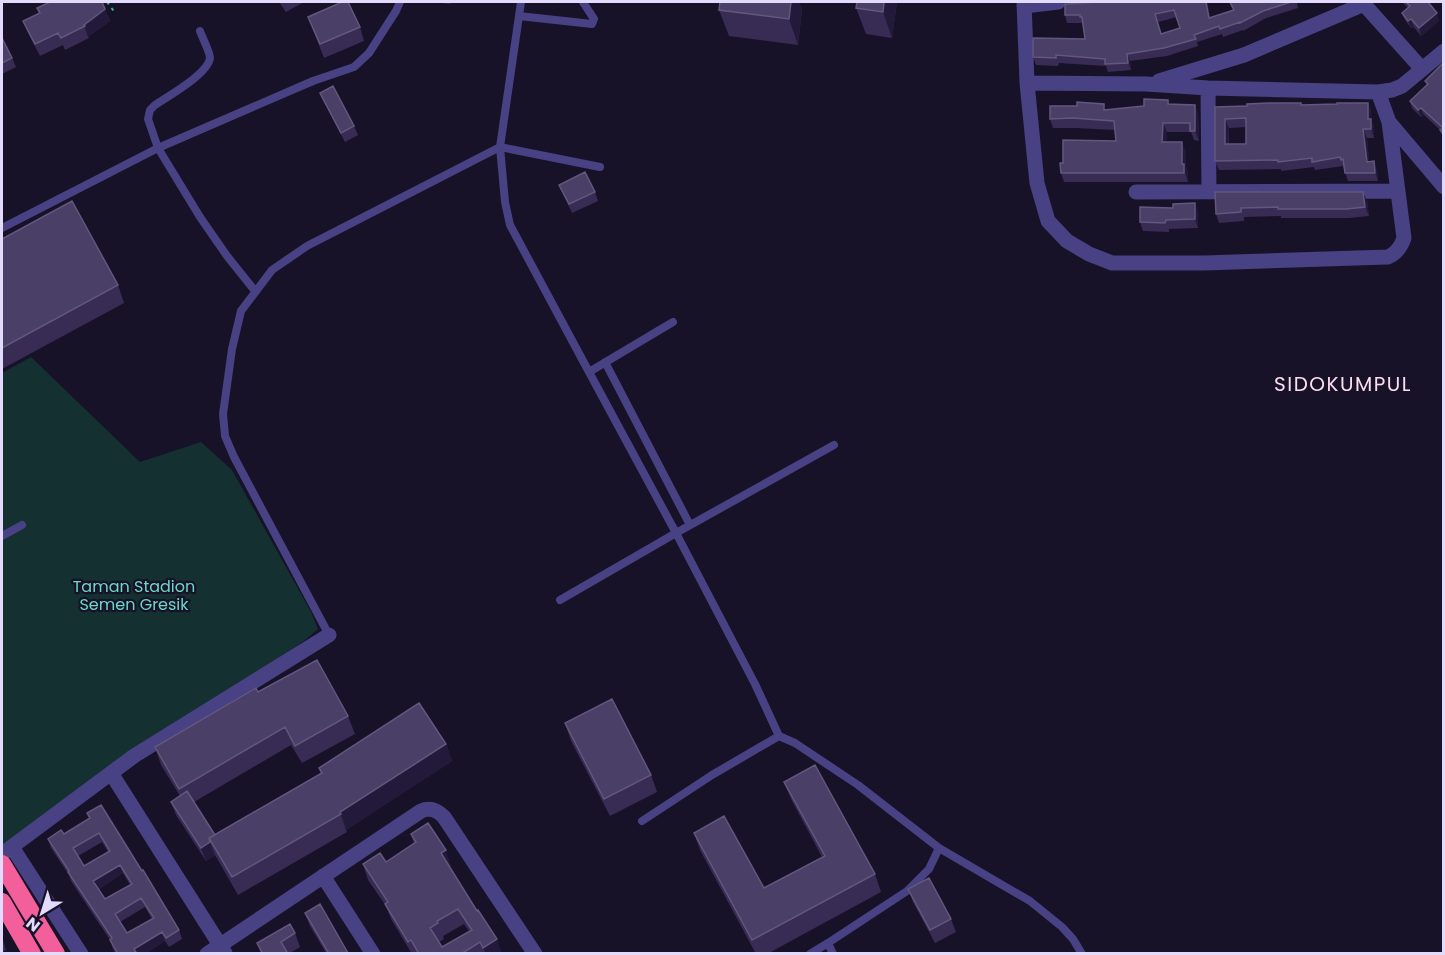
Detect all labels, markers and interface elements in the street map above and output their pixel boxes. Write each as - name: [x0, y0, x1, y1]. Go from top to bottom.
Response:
- district label: SIDOKUMPUL: [1274, 370, 1412, 398]
- park label: Taman Stadion Semen Gresik: [73, 575, 195, 616]
- north arrow: [12, 883, 72, 943]
- text: N: [21, 912, 45, 937]

